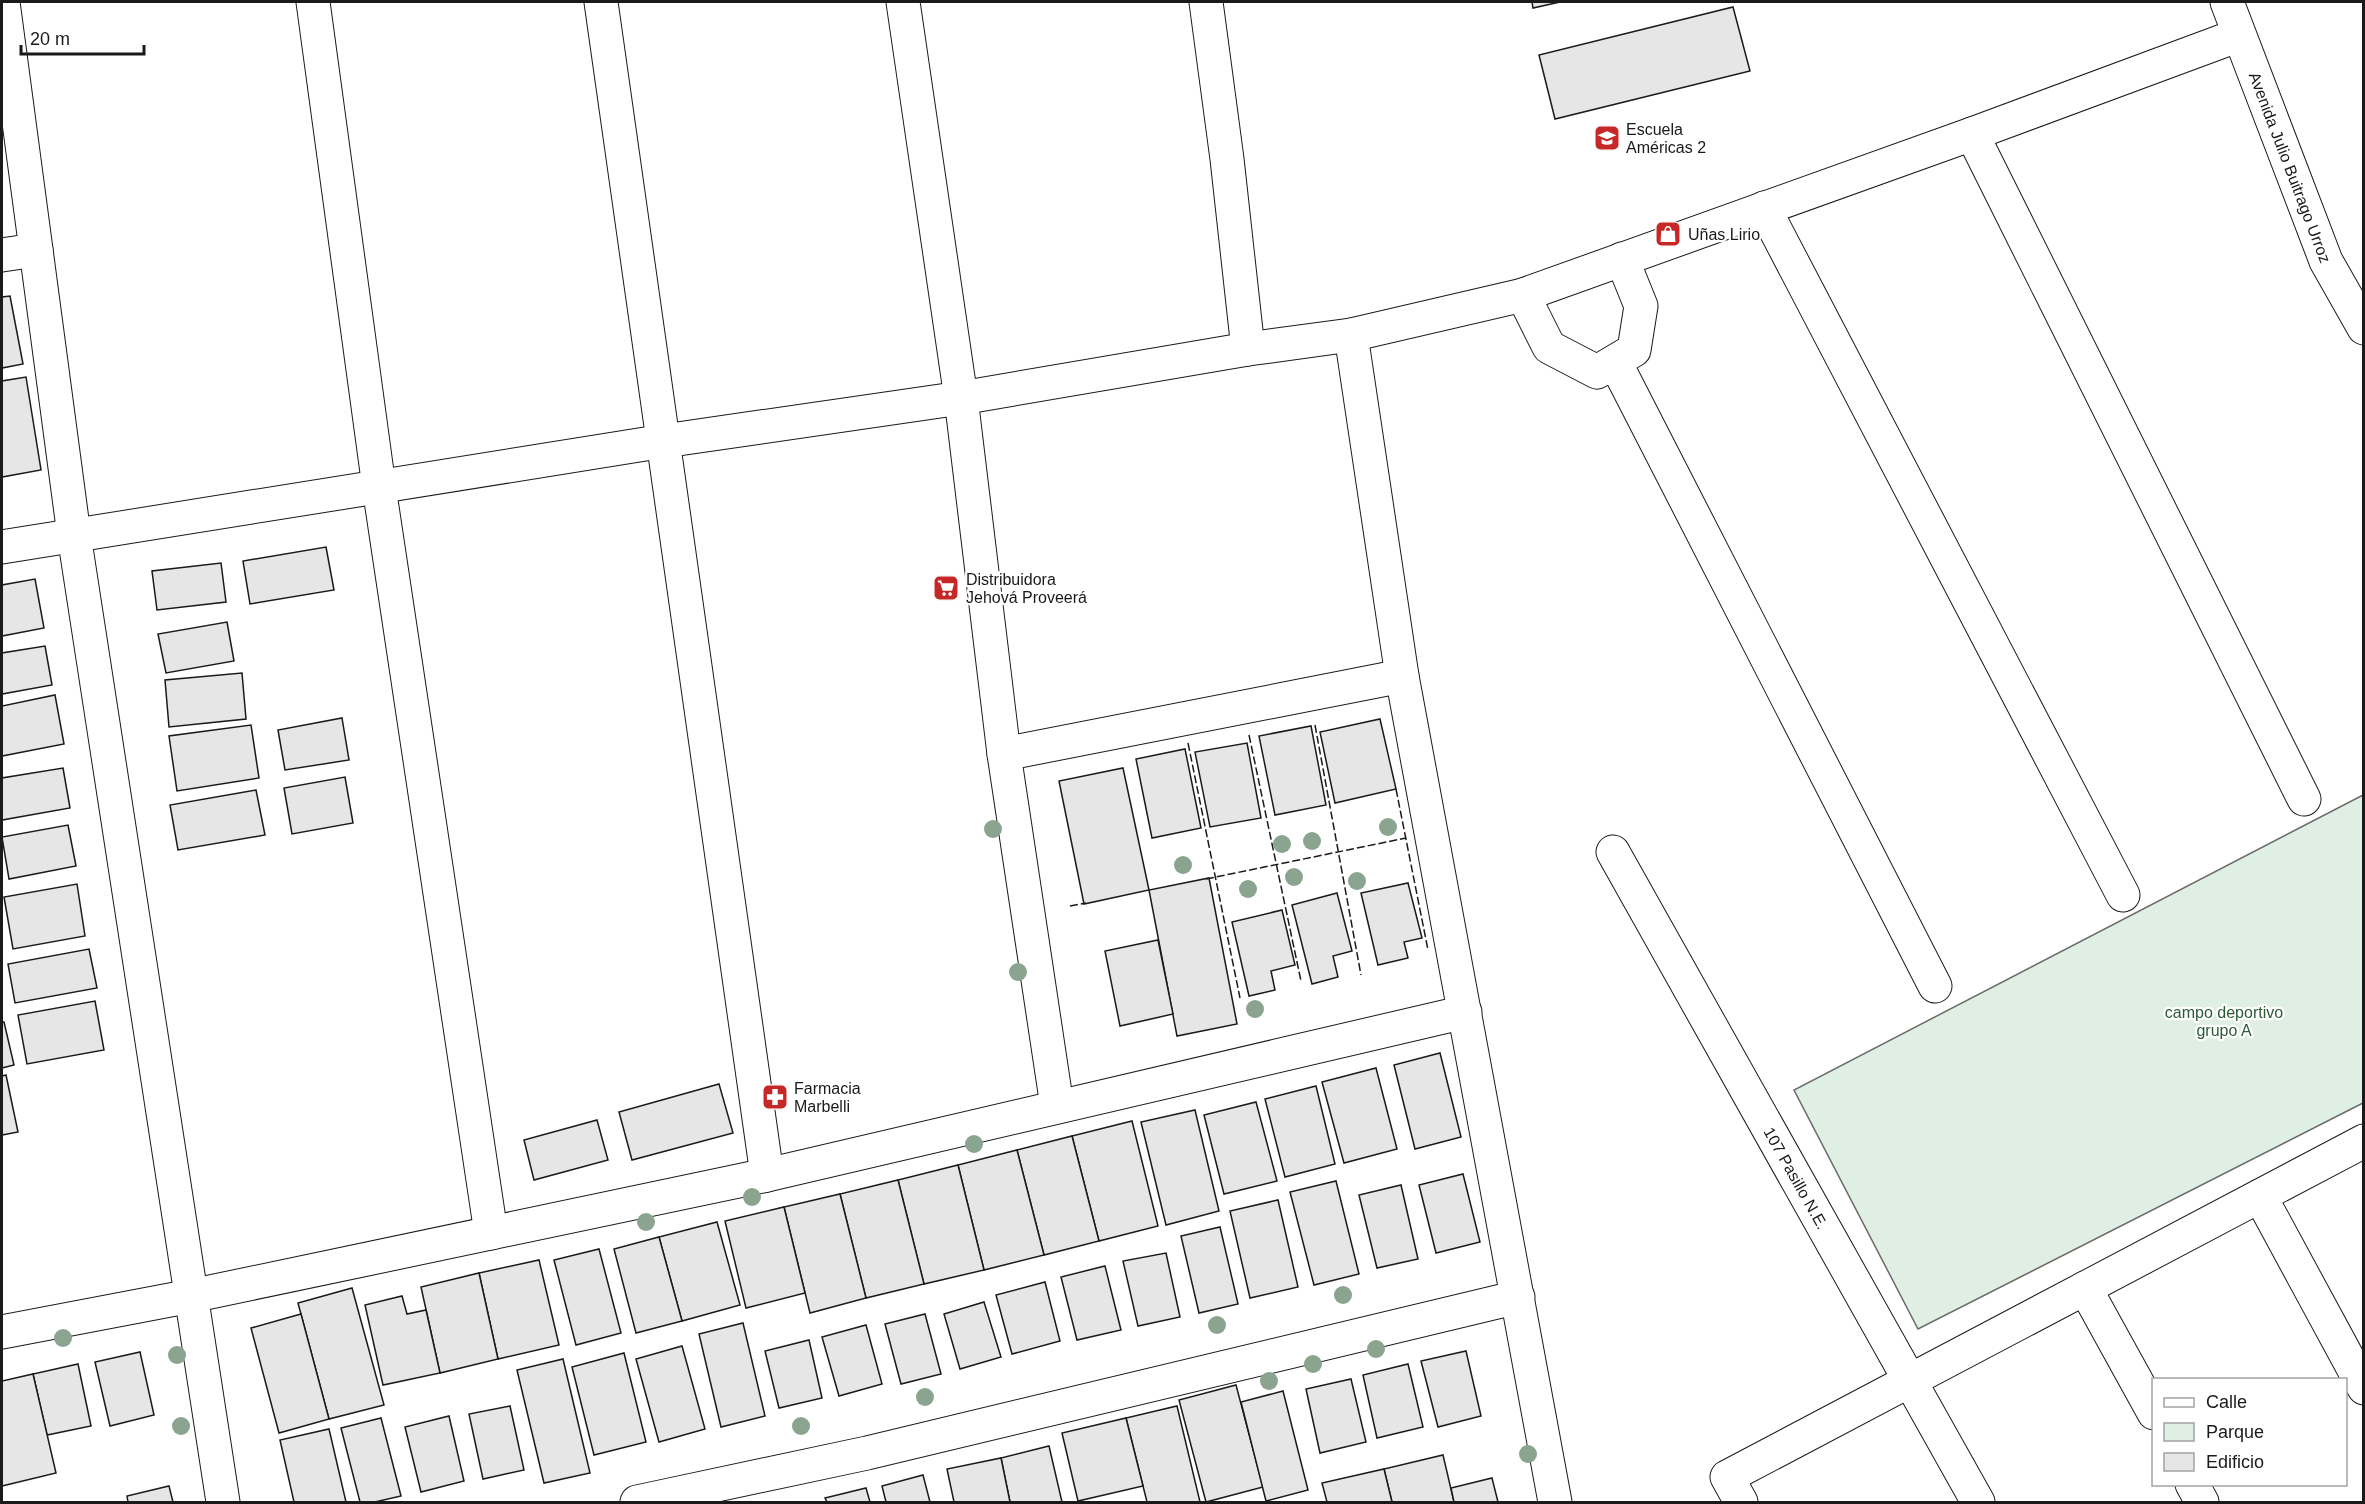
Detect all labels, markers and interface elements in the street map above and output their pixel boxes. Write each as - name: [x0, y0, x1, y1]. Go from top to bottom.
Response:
- scale bar: [21, 18, 144, 56]
- text: 20 m: [30, 29, 70, 49]
- street label: Avenida Julio Buitrago Urroz: [2246, 70, 2334, 265]
- place label: Escuela Américas 2: [1626, 121, 1706, 156]
- school or university icon: Escuela Américas 2: [1592, 123, 1622, 153]
- shop icon: Uñas Lirio: [1653, 219, 1683, 249]
- place label: Uñas Lirio: [1688, 226, 1760, 243]
- place label: Distribuidora Jehová Proveerá: [966, 571, 1087, 606]
- supermarket icon: Distribuidora Jehová Proveerá: [931, 573, 961, 603]
- park label: campo deportivo grupo A: [2165, 1004, 2283, 1039]
- place label: Farmacia Marbelli: [794, 1080, 861, 1115]
- pharmacy icon: Farmacia Marbelli: [760, 1082, 790, 1112]
- street label: 107 Pasillo N.E.: [1760, 1125, 1831, 1232]
- legend: [2152, 1378, 2347, 1486]
- text: Calle: [2206, 1392, 2247, 1412]
- text: Parque: [2206, 1422, 2264, 1442]
- text: Edificio: [2206, 1452, 2264, 1472]

